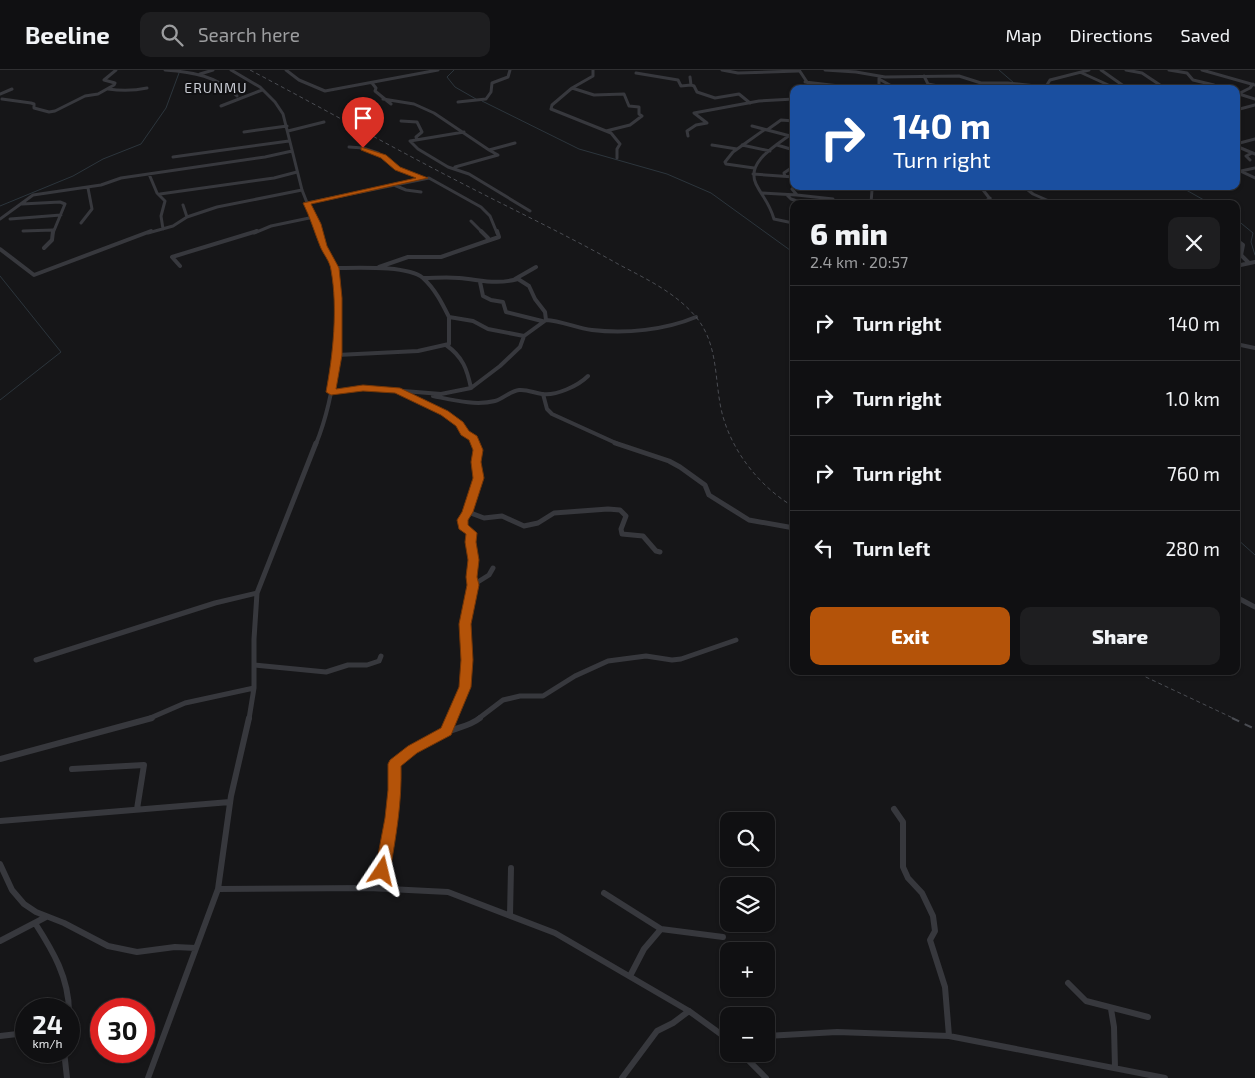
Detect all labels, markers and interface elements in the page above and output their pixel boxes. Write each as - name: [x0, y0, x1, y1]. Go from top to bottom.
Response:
- search box: [140, 12, 490, 57]
- text: Beeline: [25, 20, 110, 49]
- icon: search: [158, 21, 186, 49]
- text: Search here: [198, 23, 300, 46]
- text: Map: [1005, 24, 1042, 46]
- text: Directions: [1070, 24, 1153, 46]
- text: Saved: [1181, 24, 1230, 46]
- district label: ERUNMU: [184, 79, 248, 96]
- pin: [342, 97, 384, 148]
- icon: arrive: [349, 104, 377, 132]
- text: 140 m: [893, 104, 991, 146]
- icon: right: [810, 105, 875, 170]
- text: Turn right: [893, 146, 991, 172]
- text: 6 min: [810, 215, 888, 251]
- button: close: [1168, 217, 1220, 269]
- text: 2.4 km · 20:57: [810, 252, 908, 271]
- icon: right: [810, 309, 838, 337]
- text: Turn right: [853, 312, 941, 335]
- text: 140 m: [1168, 312, 1220, 335]
- icon: right: [810, 384, 838, 412]
- text: Turn right: [853, 387, 941, 410]
- text: 1.0 km: [1166, 387, 1220, 410]
- icon: right: [810, 459, 838, 487]
- text: Turn right: [853, 462, 941, 485]
- text: 760 m: [1167, 462, 1220, 485]
- icon: left: [810, 534, 838, 562]
- text: Turn left: [853, 537, 930, 560]
- text: 280 m: [1165, 537, 1220, 560]
- button: Exit: [810, 607, 1010, 665]
- button: Share: [1020, 607, 1220, 665]
- map controls: [720, 812, 775, 1062]
- button: search: [720, 812, 775, 867]
- position arrow: [355, 844, 407, 896]
- button: layers: [720, 877, 775, 932]
- button: +: [720, 942, 775, 997]
- speed limit sign: 30: [90, 998, 155, 1063]
- button: −: [720, 1007, 775, 1062]
- text: 24: [32, 1009, 63, 1039]
- text: km/h: [33, 1036, 62, 1050]

